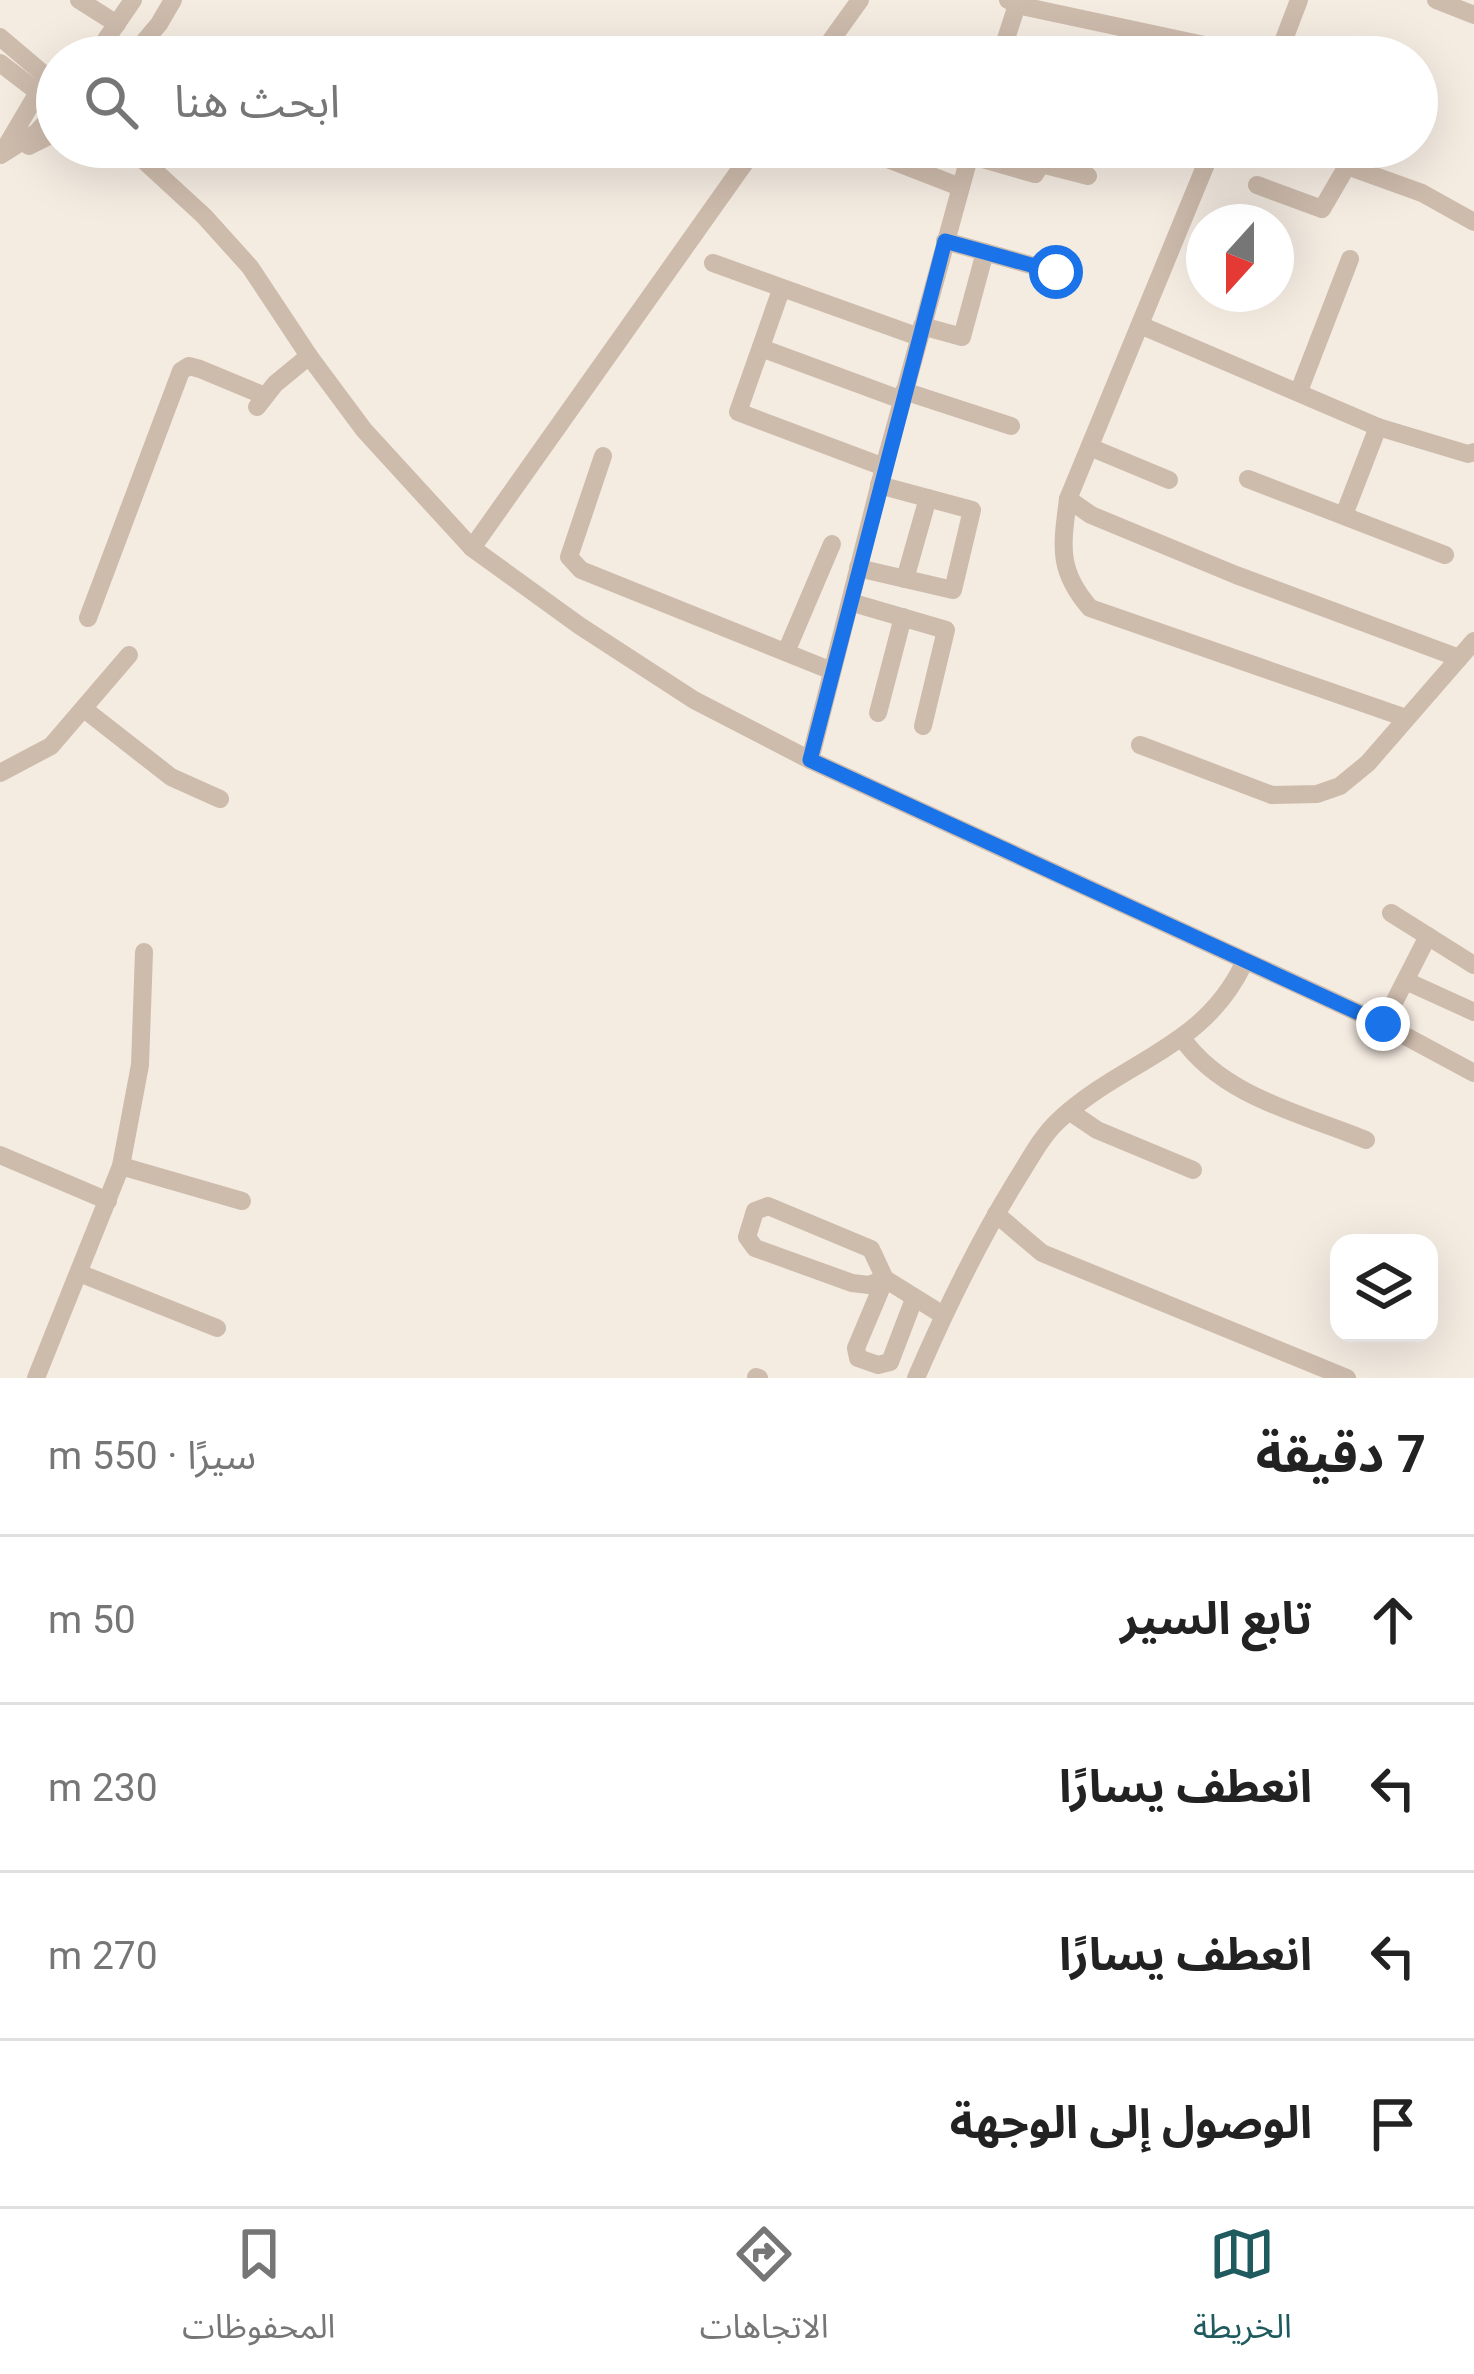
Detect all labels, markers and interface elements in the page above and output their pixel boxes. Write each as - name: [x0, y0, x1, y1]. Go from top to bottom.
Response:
- search box: [36, 36, 1438, 168]
- icon: search: [78, 69, 144, 135]
- text: ابحث هنا: [174, 75, 340, 128]
- north arrow: [1186, 204, 1294, 312]
- route start: [1029, 245, 1083, 299]
- route end: [1356, 997, 1410, 1051]
- map controls: [1330, 1234, 1438, 1342]
- button: layers: [1330, 1234, 1438, 1342]
- text: 7 دقيقة: [1256, 1425, 1426, 1484]
- text: سيرًا · 550 m: [48, 1433, 256, 1479]
- icon: ahead: [1360, 1587, 1426, 1653]
- text: تابع السير: [1120, 1592, 1312, 1645]
- text: 50 m: [48, 1597, 136, 1643]
- icon: left: [1360, 1755, 1426, 1821]
- text: انعطف يسارًا: [1059, 1760, 1312, 1813]
- text: 230 m: [48, 1765, 158, 1811]
- icon: left: [1360, 1923, 1426, 1989]
- text: انعطف يسارًا: [1059, 1928, 1312, 1981]
- text: 270 m: [48, 1933, 158, 1979]
- icon: arrive: [1360, 2091, 1426, 2157]
- text: الوصول إلى الوجهة: [950, 2096, 1312, 2149]
- tab: المحفوظات: [182, 2221, 335, 2362]
- tab: الاتجاهات: [700, 2221, 829, 2362]
- tab: الخريطة: [1193, 2221, 1292, 2362]

